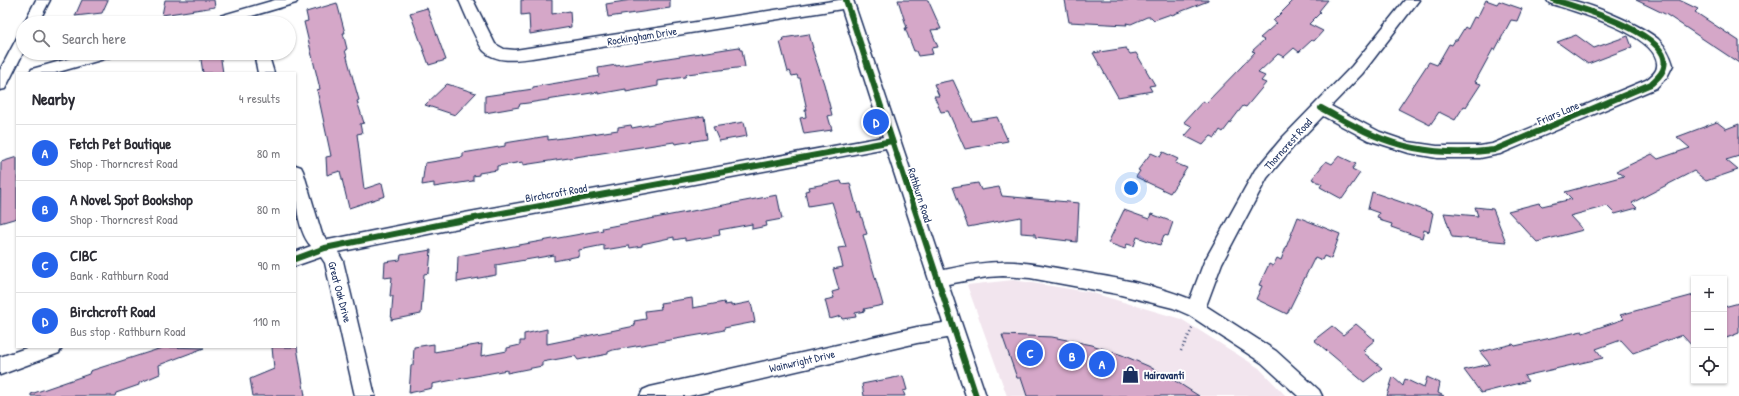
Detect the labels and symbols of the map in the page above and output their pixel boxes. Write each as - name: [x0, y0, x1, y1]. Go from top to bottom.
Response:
- street label: Rockingham Drive: [606, 23, 678, 48]
- street label: Friars Lane: [1534, 98, 1582, 128]
- pin: D: [863, 107, 889, 137]
- street label: Thorncrest Road: [1261, 115, 1315, 173]
- street label: Rathburn Road: [905, 166, 936, 225]
- your location: [1121, 178, 1141, 198]
- street label: Birchcroft Road: [524, 181, 589, 205]
- street label: Great Oak Drive: [325, 260, 355, 325]
- pin: C: [1017, 338, 1043, 368]
- pin: B: [1059, 341, 1085, 371]
- street label: Wainwright Drive: [768, 347, 837, 375]
- pin: A: [1089, 349, 1115, 379]
- shop icon: Hairavanti: [1121, 365, 1141, 385]
- place label: Hairavanti: [1144, 368, 1184, 382]

